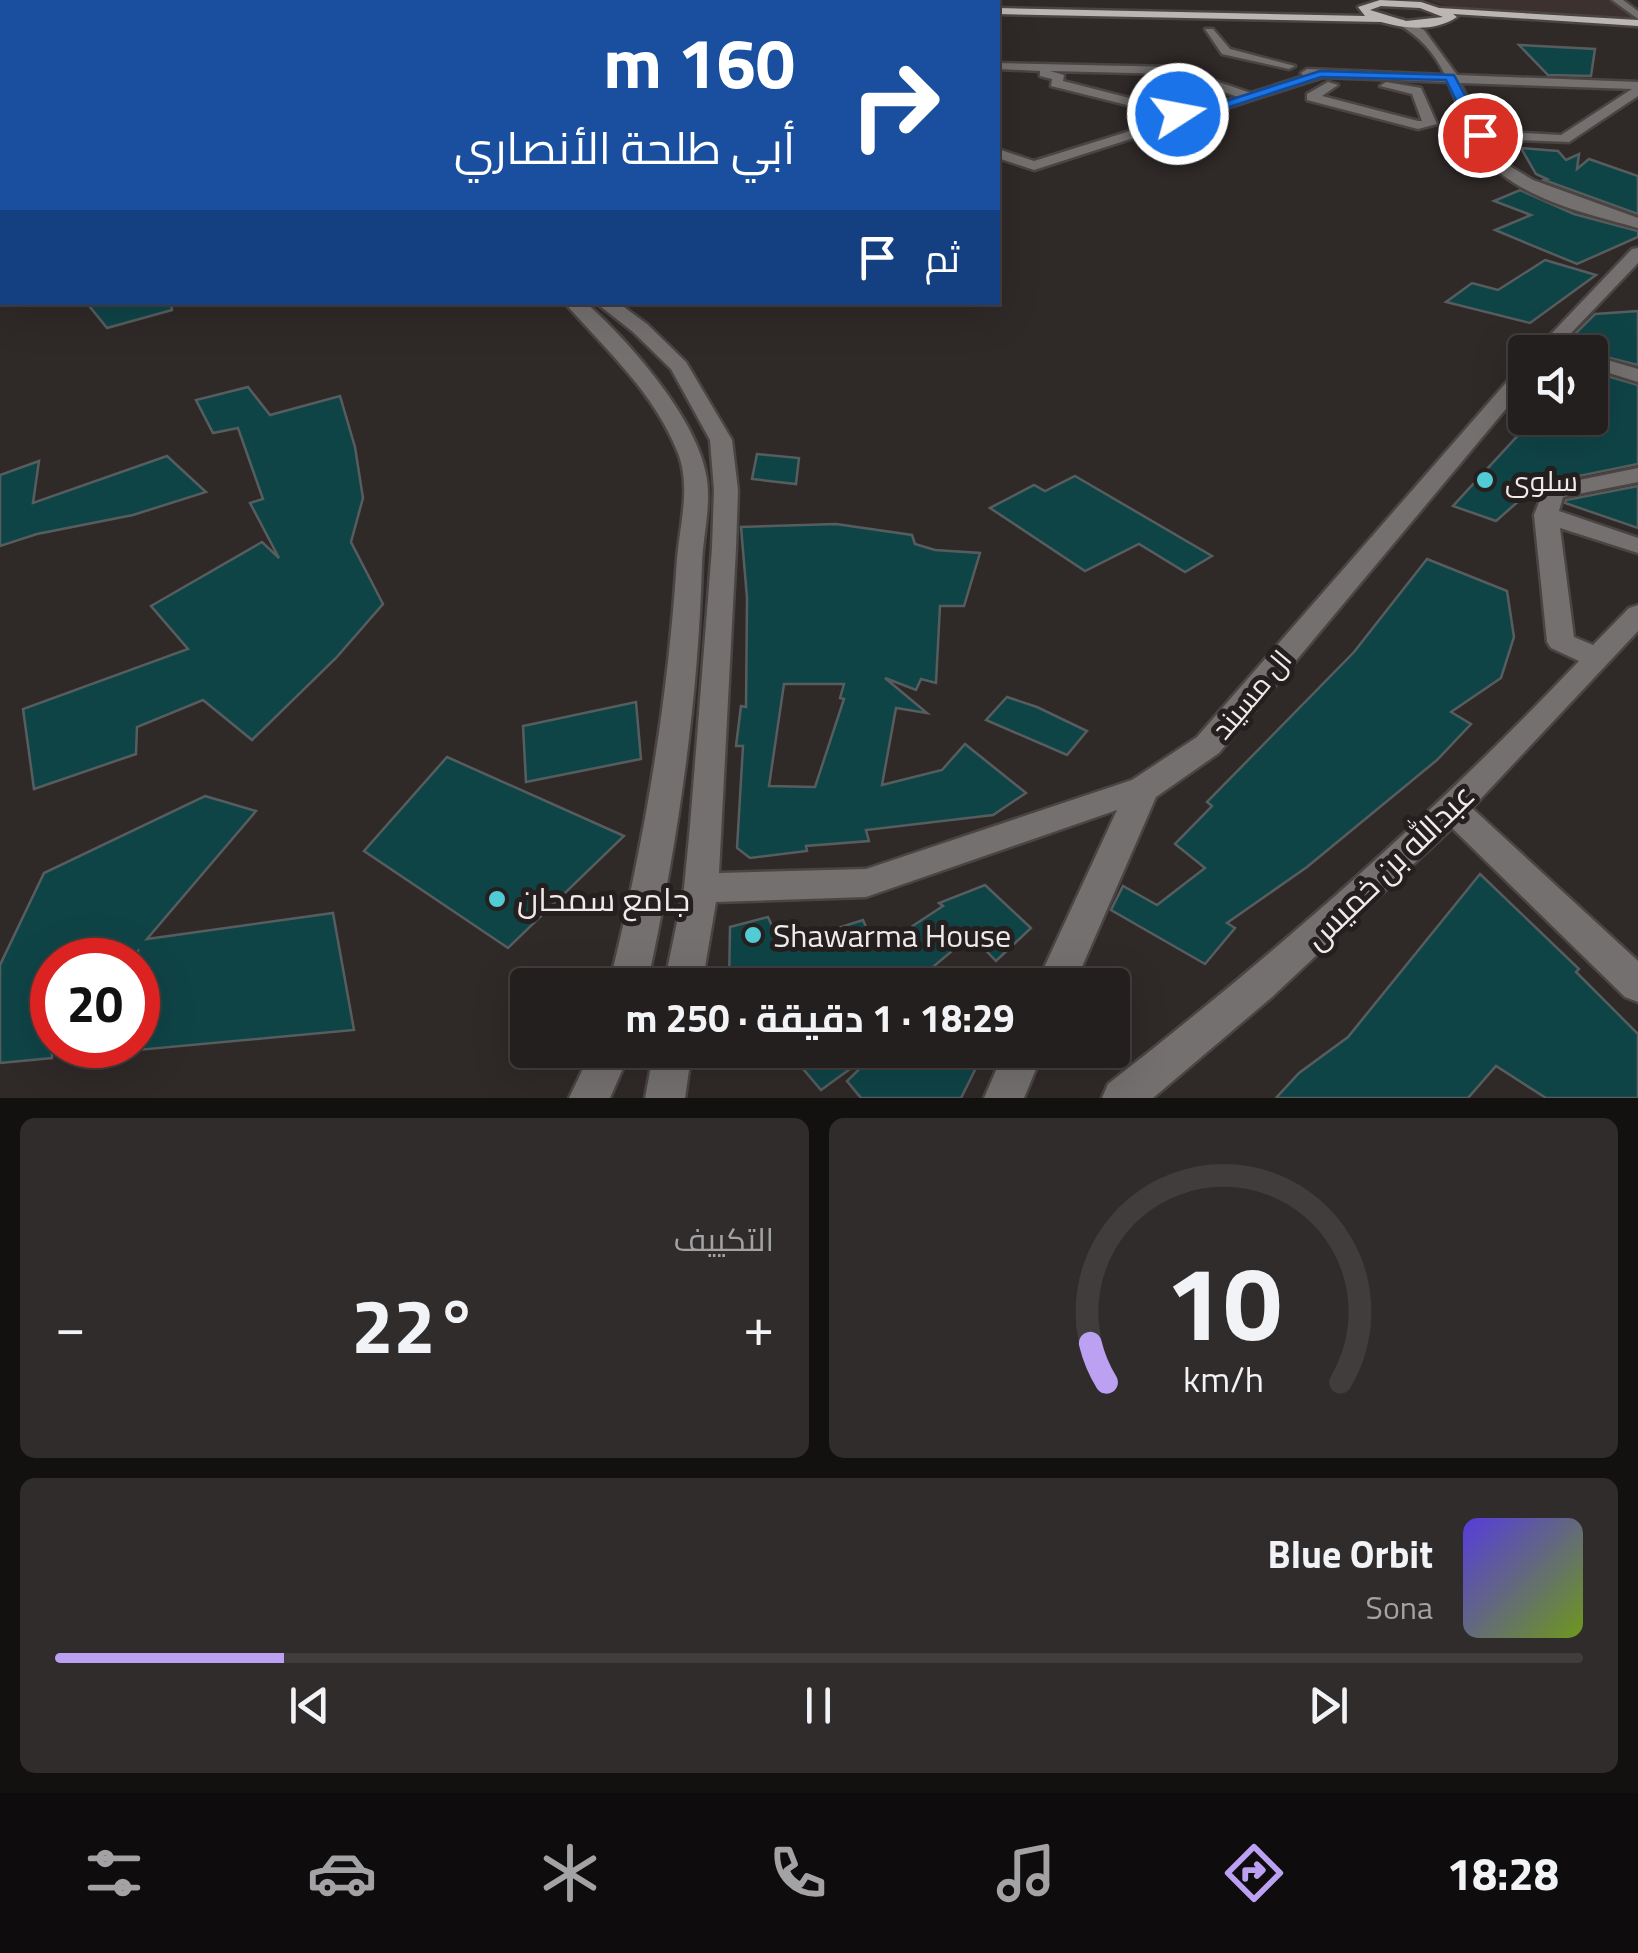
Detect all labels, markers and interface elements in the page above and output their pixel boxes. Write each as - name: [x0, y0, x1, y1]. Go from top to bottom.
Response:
- text: 160 m: [603, 9, 795, 115]
- icon: right: [830, 40, 960, 170]
- position arrow: [1126, 62, 1230, 166]
- pin: [1438, 93, 1523, 178]
- icon: arrive: [1453, 108, 1508, 163]
- text: أبي طلحة الأنصاري: [454, 113, 795, 181]
- text: ثم: [925, 229, 960, 287]
- icon: arrive: [850, 230, 905, 285]
- map controls: [1508, 335, 1608, 435]
- button: sound: [1508, 335, 1608, 435]
- place label: سلوى: [1505, 459, 1578, 502]
- marker: سلوى: [1474, 469, 1496, 491]
- street label: ال مسيند: [1201, 640, 1301, 748]
- street label: عبدالله بن خميس: [1293, 772, 1485, 960]
- place label: جامع سمحان: [517, 875, 690, 923]
- marker: جامع سمحان: [486, 888, 508, 910]
- place label: Shawarma House: [773, 911, 1011, 959]
- marker: Shawarma House: [742, 924, 764, 946]
- speed limit sign: 20: [30, 938, 160, 1068]
- text: 18:29 · 1 دقيقة · 250 m: [626, 989, 1014, 1047]
- text: التكييف: [674, 1215, 774, 1263]
- text: 10: [1165, 1222, 1282, 1380]
- text: 22°: [351, 1268, 478, 1382]
- text: −: [55, 1284, 86, 1367]
- text: +: [743, 1284, 774, 1367]
- text: km/h: [1183, 1351, 1264, 1406]
- text: Blue Orbit: [1268, 1525, 1433, 1583]
- text: Sona: [1366, 1583, 1433, 1631]
- icon: previous: [282, 1678, 337, 1733]
- icon: pause: [791, 1678, 846, 1733]
- icon: next: [1301, 1678, 1356, 1733]
- icon: filters: [79, 1838, 149, 1908]
- icon: car: [307, 1838, 377, 1908]
- icon: climate: [535, 1838, 605, 1908]
- icon: phone: [763, 1838, 833, 1908]
- icon: music: [991, 1838, 1061, 1908]
- icon: directions: [1219, 1838, 1289, 1908]
- text: 18:28: [1447, 1839, 1559, 1907]

